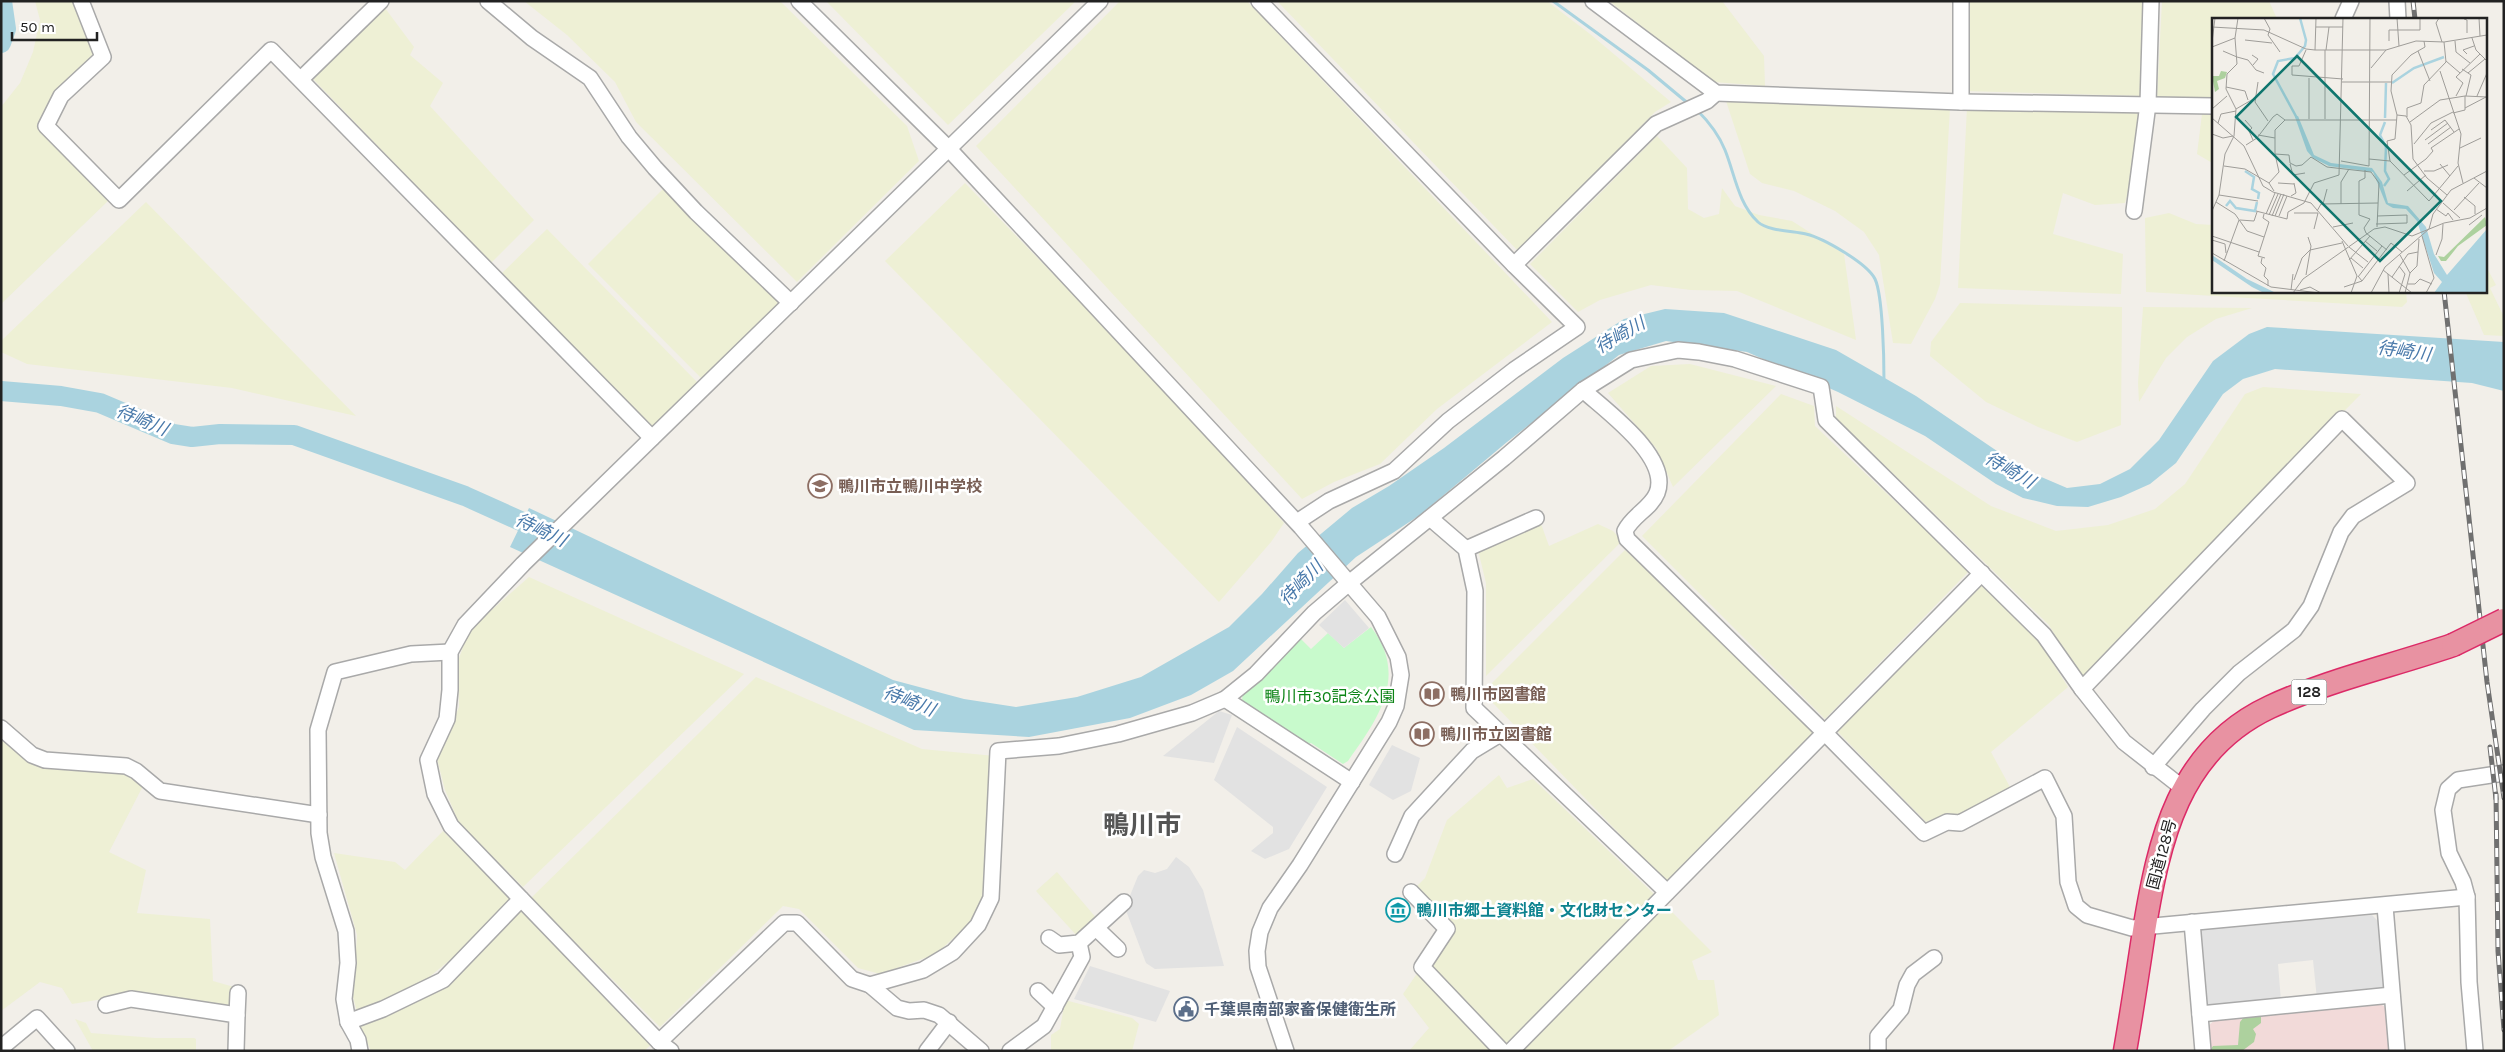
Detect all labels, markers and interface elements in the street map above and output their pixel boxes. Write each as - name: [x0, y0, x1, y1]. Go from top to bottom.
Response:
- scale bar: [12, 10, 98, 42]
- text: 50 m: [20, 18, 55, 36]
- inset map: [2212, 18, 2488, 292]
- water label: 待崎川: [1591, 311, 1651, 358]
- water label: 待崎川: [2376, 336, 2434, 366]
- water label: 待崎川: [113, 400, 173, 441]
- water label: 待崎川: [1981, 447, 2041, 494]
- school or university icon: 鴨川市立鴨川中学校: [807, 473, 833, 499]
- place label: 鴨川市立鴨川中学校: [838, 477, 982, 496]
- water label: 待崎川: [512, 509, 572, 552]
- water label: 待崎川: [1274, 554, 1329, 610]
- road number: 128: [2292, 680, 2326, 704]
- water label: 待崎川: [880, 681, 940, 722]
- library icon: 鴨川市図書館: [1419, 681, 1445, 707]
- place label: 鴨川市図書館: [1450, 685, 1546, 704]
- park label: 鴨川市30記念公園: [1265, 687, 1395, 706]
- library icon: 鴨川市立図書館: [1409, 721, 1435, 747]
- place label: 鴨川市立図書館: [1440, 725, 1552, 744]
- district label: 鴨川市: [1103, 810, 1181, 841]
- street label: 国道128号: [2143, 817, 2180, 892]
- museum icon: 鴨川市郷土資料館・文化財センター: [1385, 897, 1411, 923]
- place label: 鴨川市郷土資料館・文化財センター: [1416, 901, 1672, 920]
- public building icon: 千葉県南部家畜保健衛生所: [1173, 996, 1199, 1022]
- place label: 千葉県南部家畜保健衛生所: [1204, 1000, 1396, 1019]

